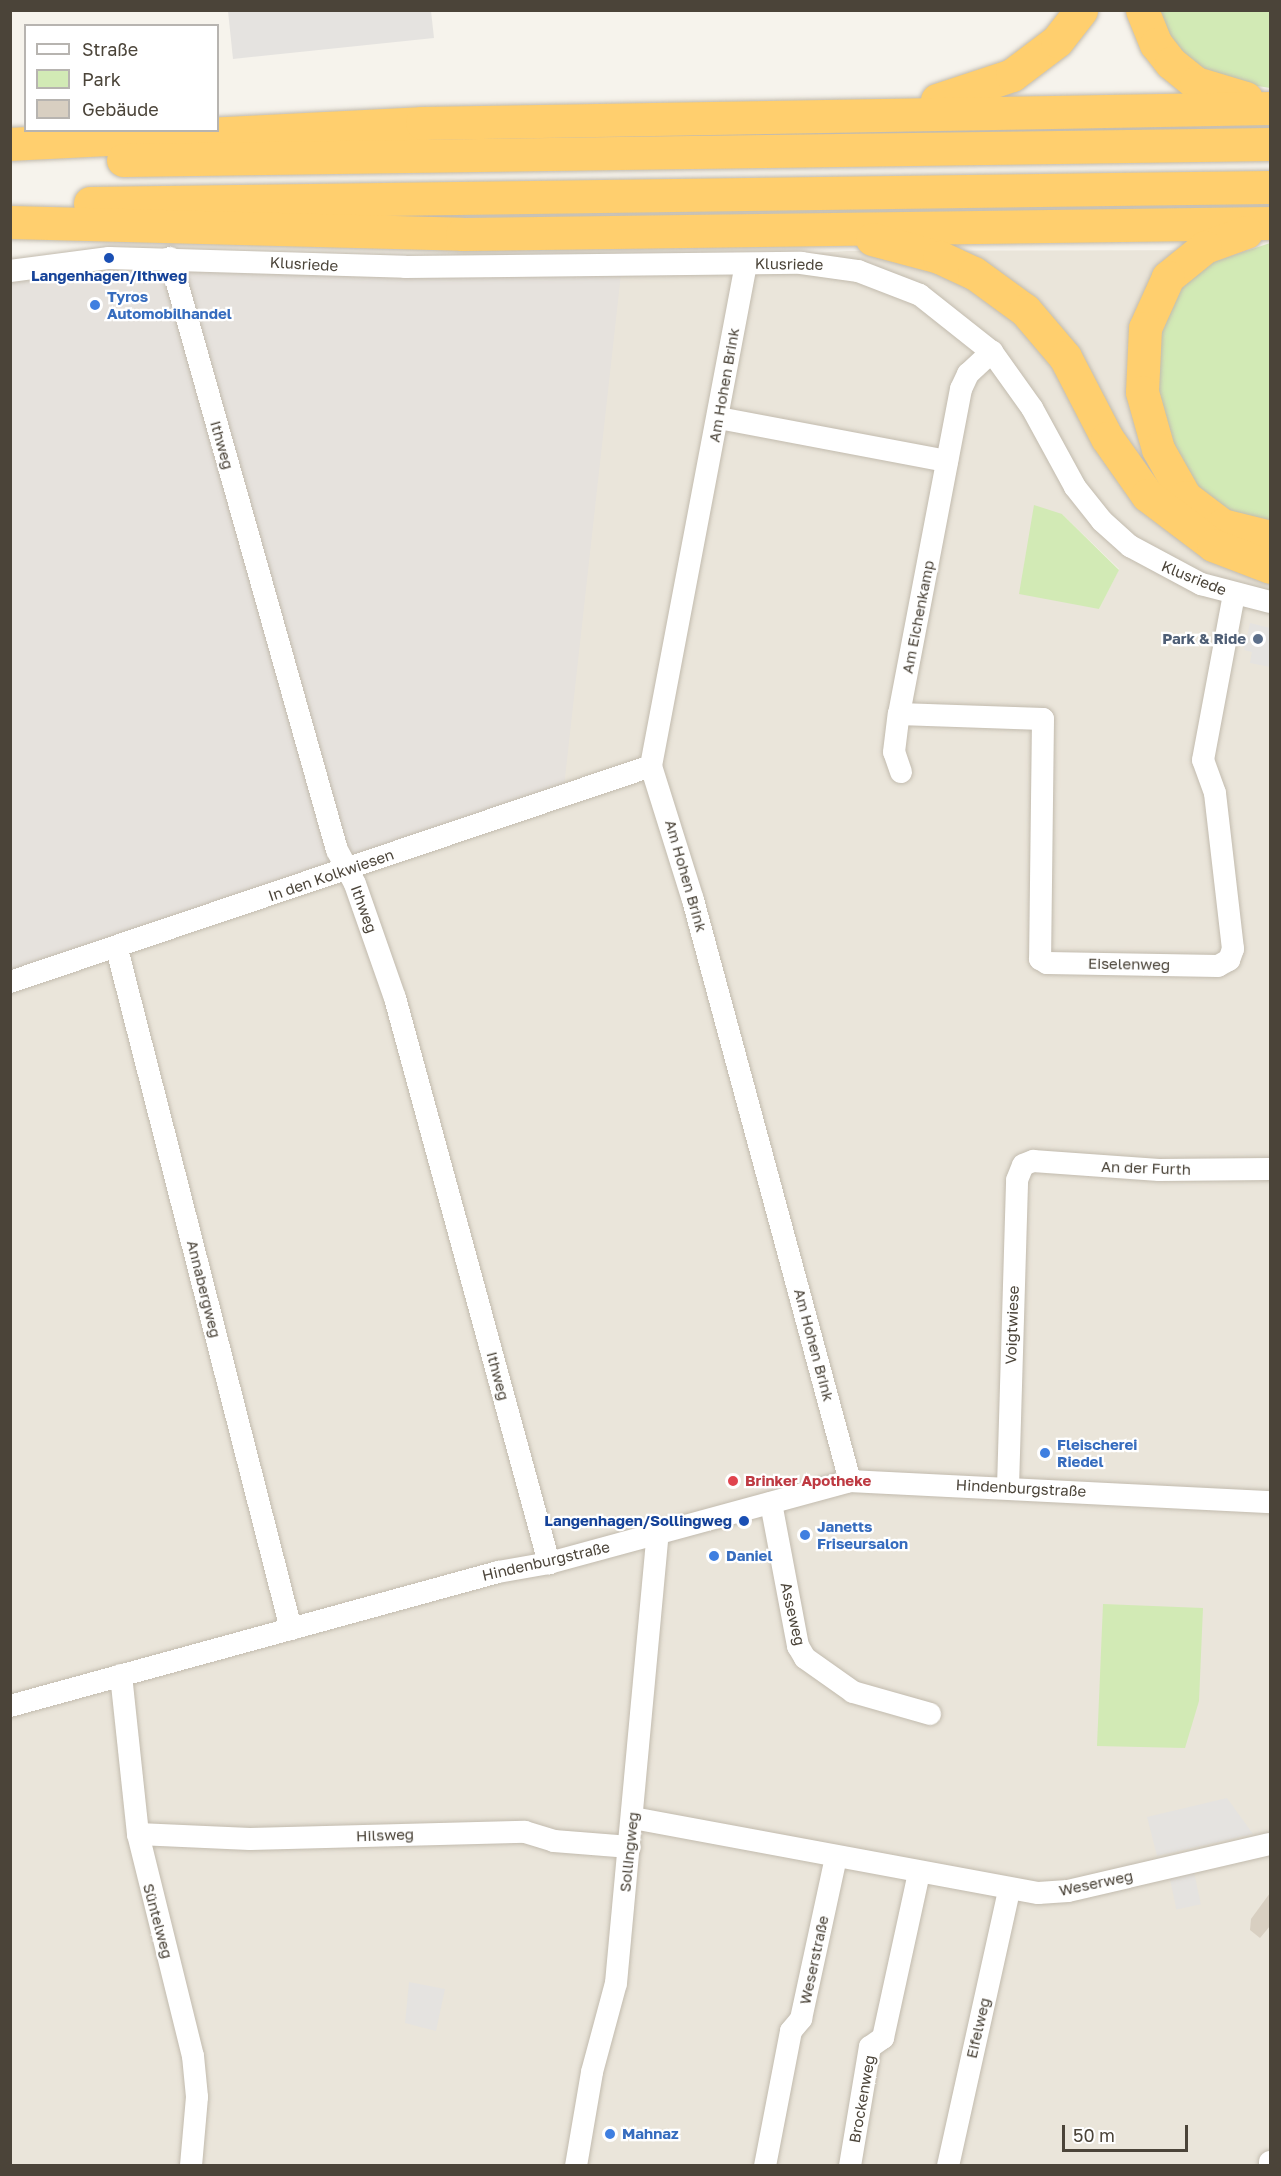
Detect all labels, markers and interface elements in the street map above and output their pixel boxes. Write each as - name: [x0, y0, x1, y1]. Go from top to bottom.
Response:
- legend: [24, 24, 219, 132]
- text: Straße: [82, 38, 138, 60]
- text: Park: [82, 68, 121, 90]
- text: Gebäude: [82, 98, 159, 120]
- marker: Langenhagen/Ithweg: [102, 251, 116, 265]
- street label: Klusriede: [269, 253, 339, 275]
- street label: Klusriede: [755, 254, 823, 274]
- place label: Langenhagen/Ithweg: [31, 267, 187, 285]
- place label: Tyros Automobilhandel: [107, 287, 232, 322]
- marker: Tyros Automobilhandel: [88, 298, 102, 312]
- street label: Am Hohen Brink: [705, 326, 743, 444]
- street label: Ithweg: [206, 419, 238, 471]
- street label: Klusriede: [1159, 557, 1229, 599]
- street label: Am Eichenkamp: [898, 559, 938, 675]
- place label: Park & Ride: [1162, 630, 1246, 648]
- marker: Park & Ride: [1251, 632, 1265, 646]
- street label: Am Hohen Brink: [661, 818, 711, 934]
- street label: In den Kolkwiesen: [266, 845, 396, 905]
- street label: Ithweg: [347, 883, 381, 935]
- street label: Eiselenweg: [1088, 954, 1170, 974]
- street label: An der Furth: [1101, 1157, 1191, 1179]
- street label: Annabergweg: [183, 1238, 225, 1340]
- street label: Voigtwiese: [1002, 1285, 1022, 1365]
- street label: Am Hohen Brink: [790, 1287, 838, 1403]
- street label: Ithweg: [483, 1350, 513, 1402]
- place label: Fleischerei Riedel: [1057, 1435, 1137, 1470]
- marker: Fleischerei Riedel: [1038, 1446, 1052, 1460]
- place label: Brinker Apotheke: [745, 1472, 871, 1490]
- marker: Brinker Apotheke: [726, 1474, 740, 1488]
- street label: Hindenburgstraße: [955, 1476, 1087, 1500]
- place label: Langenhagen/Sollingweg: [544, 1512, 732, 1530]
- marker: Langenhagen/Sollingweg: [737, 1514, 751, 1528]
- place label: Janetts Friseursalon: [817, 1517, 908, 1552]
- marker: Janetts Friseursalon: [798, 1528, 812, 1542]
- street label: Hindenburgstraße: [480, 1538, 612, 1584]
- place label: Daniel: [726, 1547, 772, 1565]
- marker: Daniel: [707, 1549, 721, 1563]
- street label: Asseweg: [777, 1581, 809, 1647]
- street label: Sollingweg: [616, 1811, 642, 1893]
- street label: Hilsweg: [356, 1825, 414, 1845]
- street label: Weserweg: [1057, 1866, 1135, 1900]
- street label: Süntelweg: [139, 1881, 177, 1961]
- street label: Weserstraße: [796, 1914, 832, 2006]
- street label: Eifelweg: [962, 1996, 994, 2060]
- street label: Brockenweg: [845, 2054, 879, 2144]
- scale bar: [1065, 2113, 1191, 2151]
- text: 50 m: [1073, 2124, 1115, 2146]
- place label: Mahnaz: [622, 2125, 679, 2143]
- marker: Mahnaz: [603, 2127, 617, 2141]

